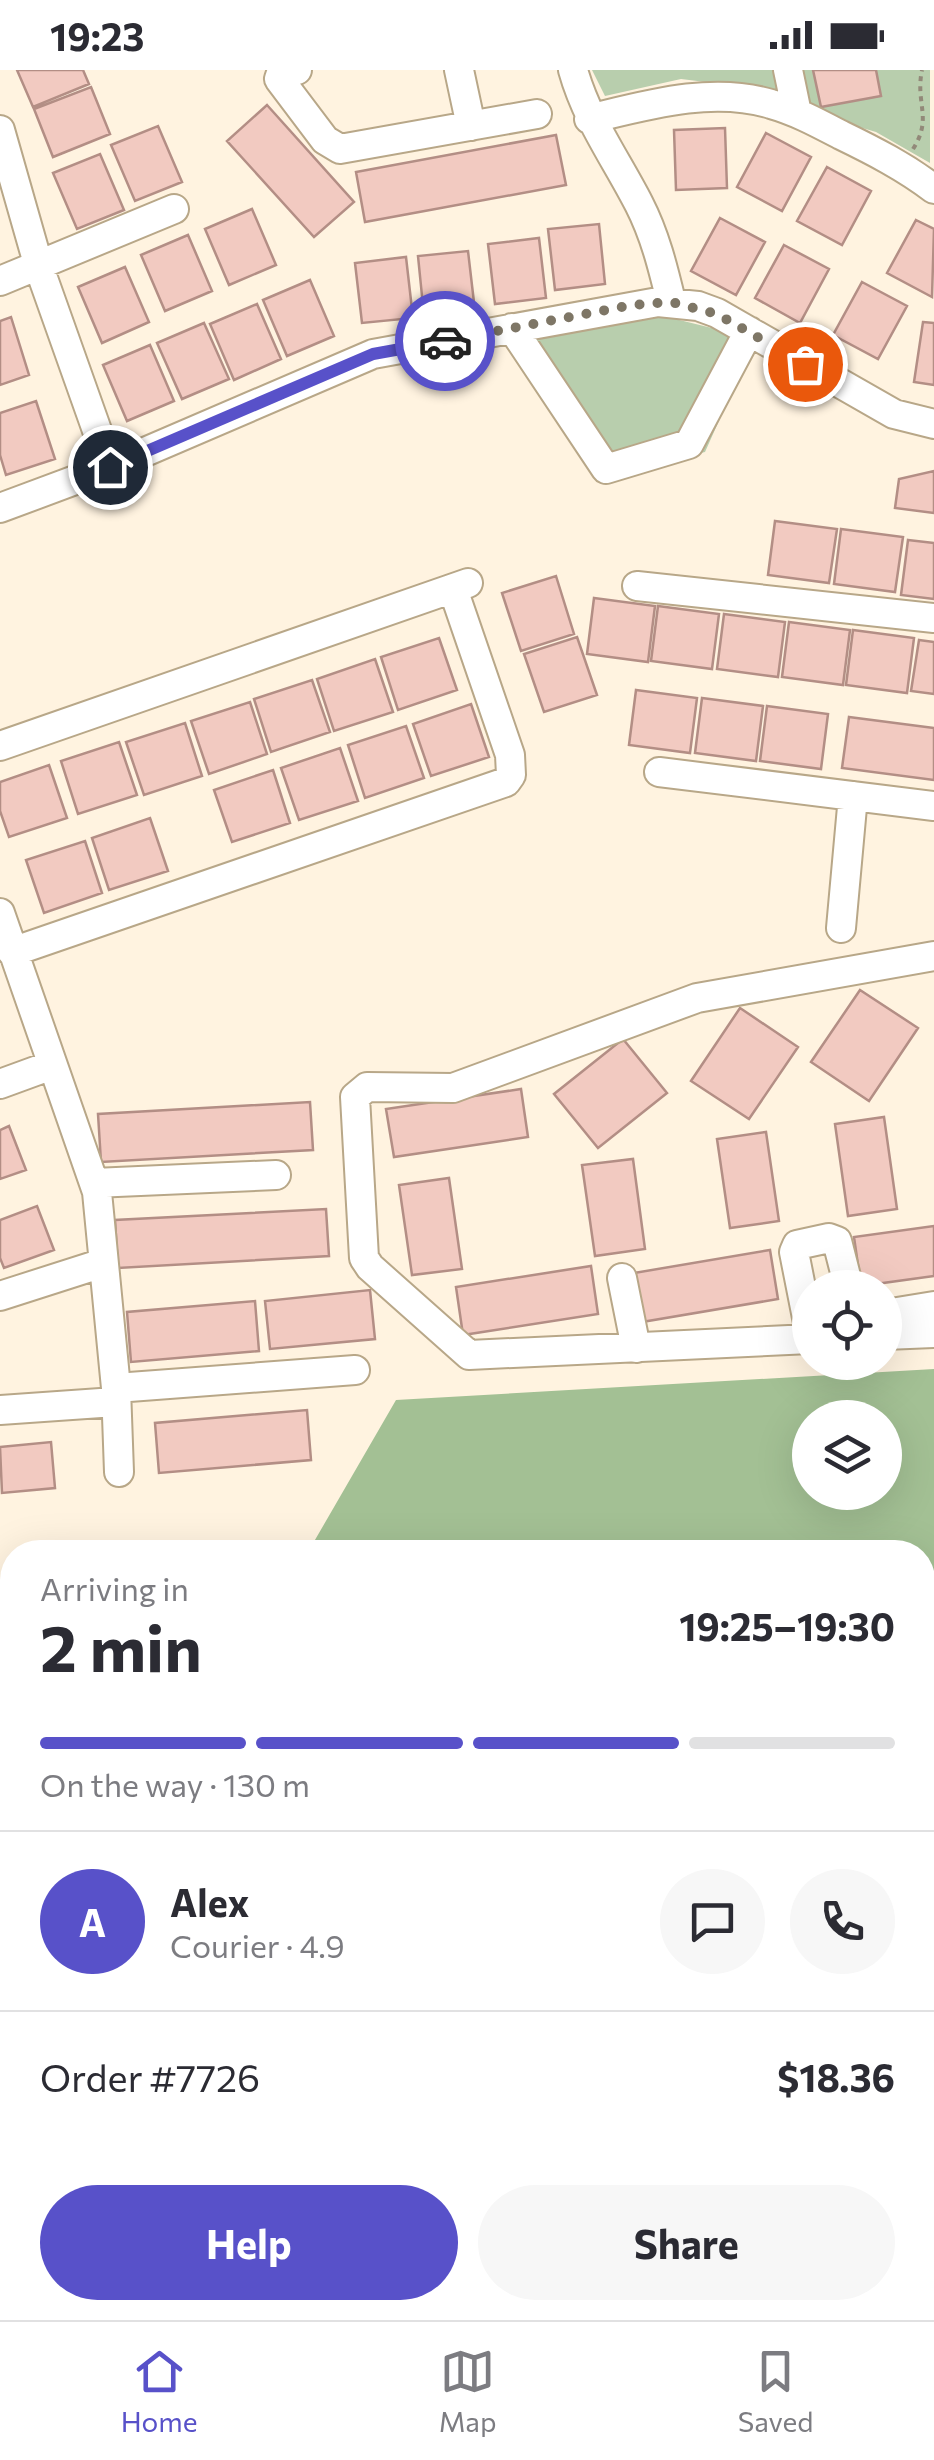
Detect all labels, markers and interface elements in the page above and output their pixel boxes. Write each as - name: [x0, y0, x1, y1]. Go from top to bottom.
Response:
- text: 19:23: [50, 12, 144, 59]
- courier: [395, 291, 495, 391]
- icon: car: [418, 314, 473, 369]
- pin: [763, 322, 848, 407]
- icon: bag: [778, 337, 833, 392]
- pin: [68, 425, 153, 510]
- icon: home: [83, 440, 138, 495]
- map controls: [792, 1270, 902, 1510]
- button: locate: [792, 1270, 902, 1380]
- button: layers: [792, 1400, 902, 1510]
- text: Arriving in: [40, 1568, 189, 1608]
- text: 19:25–19:30: [679, 1602, 895, 1649]
- text: 2 min: [40, 1606, 202, 1685]
- text: On the way · 130 m: [40, 1764, 310, 1804]
- button: chat: [660, 1869, 765, 1974]
- button: phone: [790, 1869, 895, 1974]
- text: Alex: [170, 1878, 249, 1925]
- text: A: [79, 1898, 106, 1945]
- text: Courier · 4.9: [170, 1925, 345, 1965]
- text: Order #7726: [40, 2053, 260, 2100]
- text: $18.36: [777, 2053, 895, 2100]
- button: Help: [40, 2185, 458, 2300]
- button: Share: [478, 2185, 895, 2300]
- tab: Home: [121, 2344, 198, 2438]
- tab: Map: [439, 2344, 497, 2438]
- tab: Saved: [738, 2344, 813, 2438]

